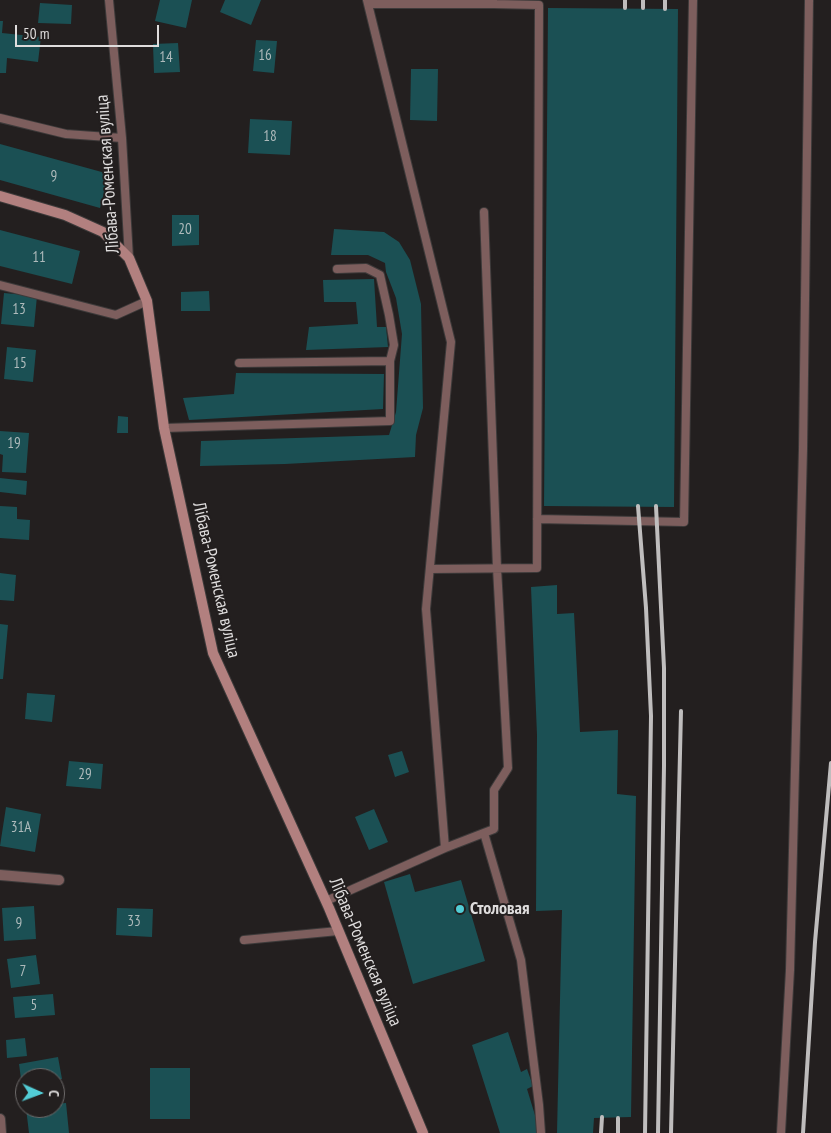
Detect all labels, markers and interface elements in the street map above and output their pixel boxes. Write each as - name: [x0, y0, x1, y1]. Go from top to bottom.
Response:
- scale bar: [18, 15, 161, 47]
- text: 50 m: [23, 24, 49, 43]
- house number: 16: [258, 47, 272, 65]
- house number: 14: [159, 49, 173, 67]
- street label: Лібава-Роменская вуліца: [92, 94, 124, 254]
- house number: 18: [263, 128, 277, 146]
- house number: 9: [51, 168, 57, 186]
- house number: 20: [178, 221, 192, 239]
- house number: 11: [32, 249, 46, 267]
- house number: 13: [12, 301, 26, 319]
- house number: 15: [13, 355, 27, 373]
- house number: 19: [7, 435, 21, 453]
- street label: Лібава-Роменская вуліца: [188, 500, 244, 660]
- house number: 29: [78, 766, 92, 784]
- house number: 31А: [11, 819, 31, 837]
- street label: Лібава-Роменская вуліца: [324, 875, 406, 1029]
- place label: Столовая: [470, 898, 530, 920]
- marker: Столовая: [454, 903, 466, 915]
- house number: 33: [127, 913, 141, 931]
- house number: 9: [16, 915, 22, 933]
- house number: 7: [20, 963, 26, 981]
- house number: 5: [31, 997, 37, 1015]
- north arrow: [15, 1068, 65, 1118]
- text: С: [45, 1090, 63, 1097]

